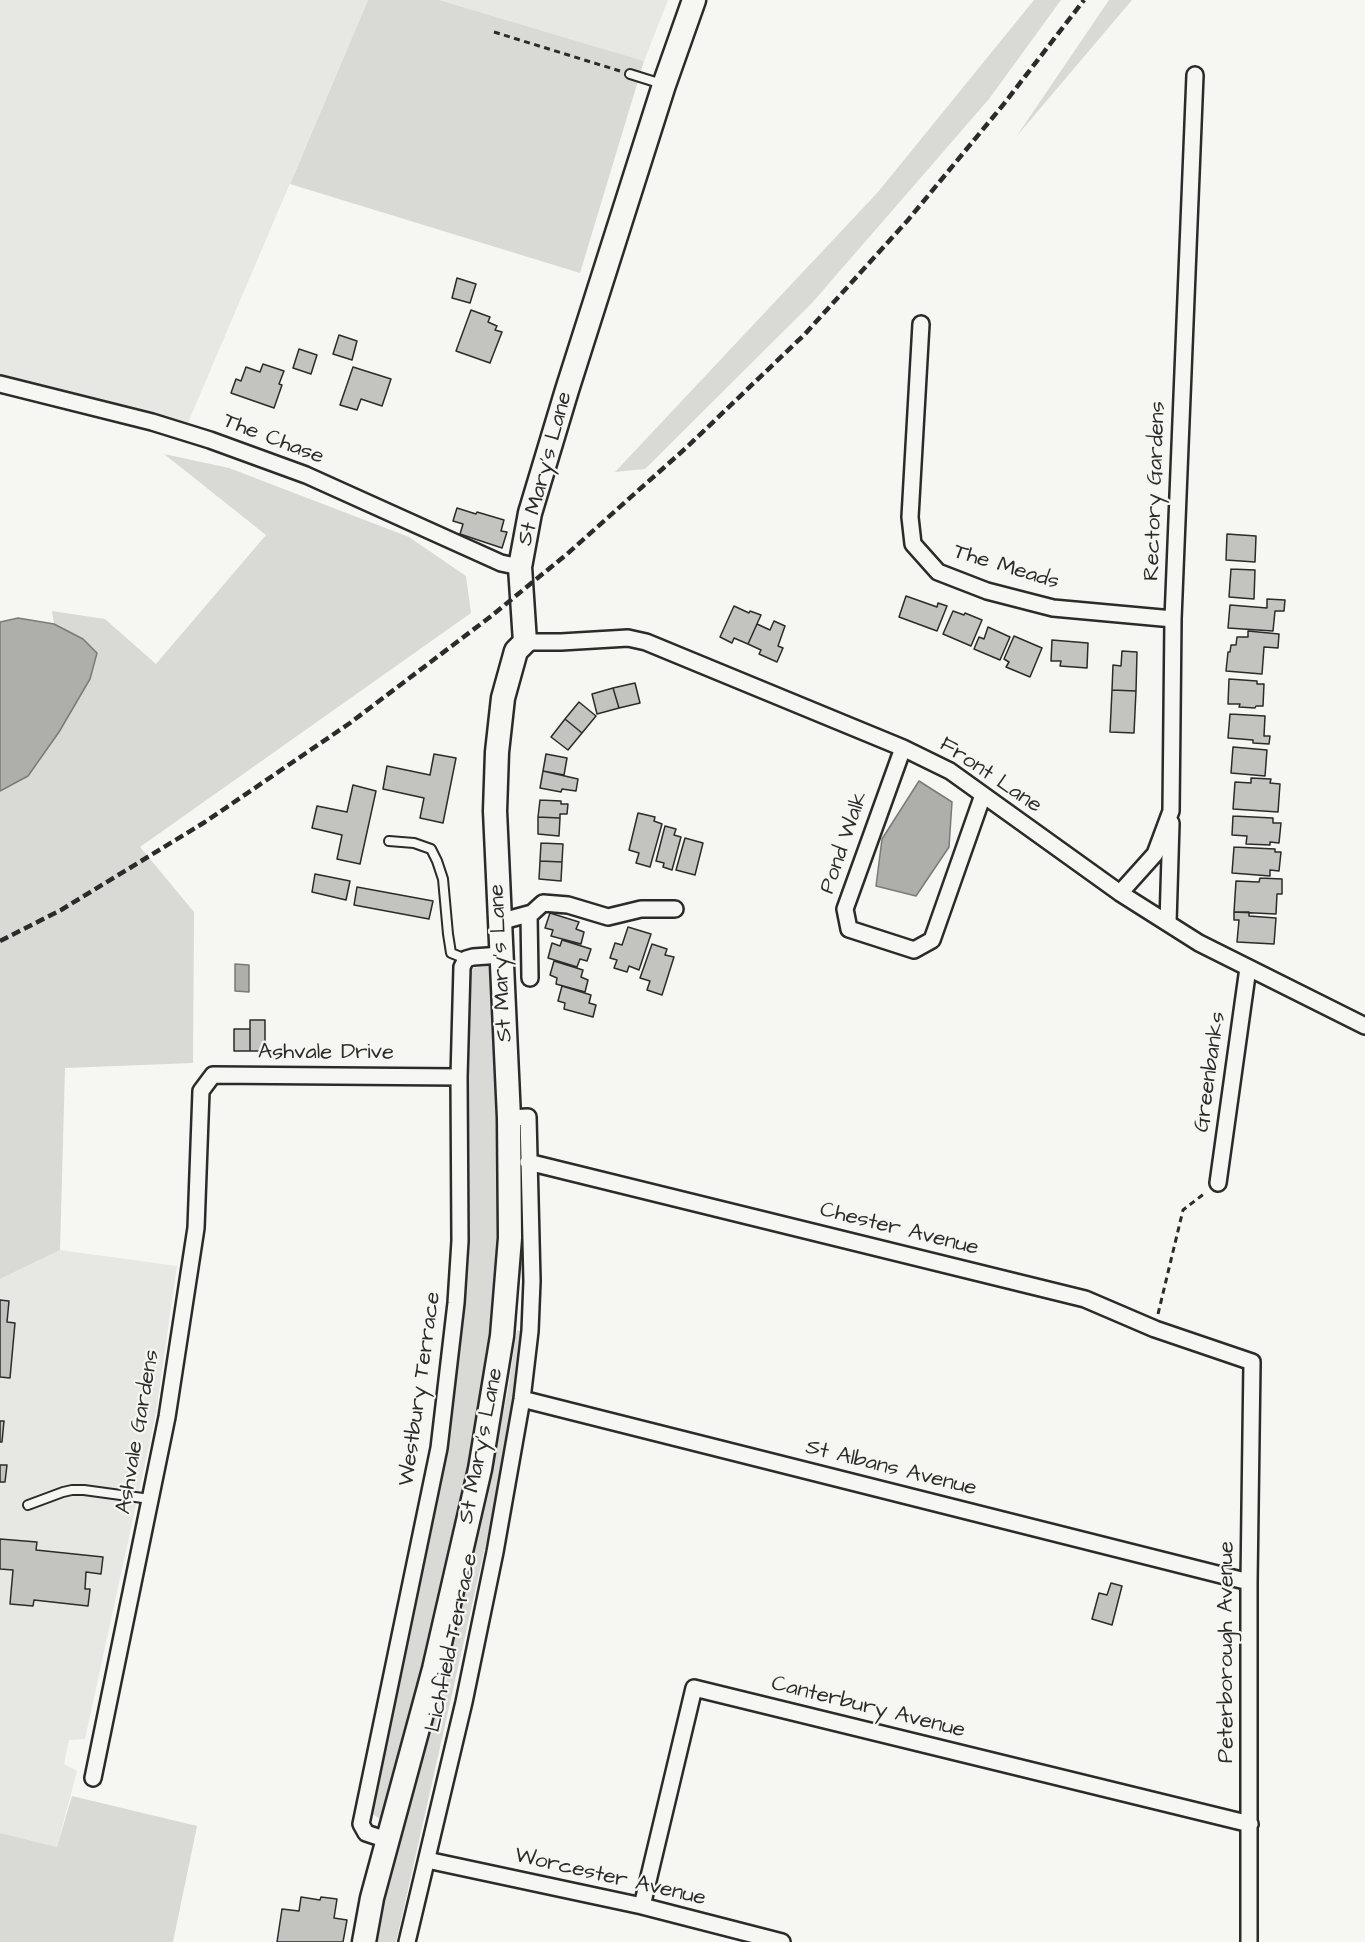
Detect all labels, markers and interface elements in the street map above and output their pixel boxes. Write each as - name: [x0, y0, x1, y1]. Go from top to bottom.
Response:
- street label: St Mary's Lane: [513, 389, 579, 549]
- street label: Rectory Gardens: [1140, 401, 1172, 581]
- street label: The Chase: [219, 409, 327, 471]
- street label: The Meads: [950, 539, 1062, 597]
- street label: Front Lane: [934, 732, 1046, 820]
- street label: Pond Walk: [815, 788, 875, 898]
- street label: St Mary's Lane: [485, 883, 519, 1043]
- street label: Greenbanks: [1189, 1010, 1233, 1134]
- street label: Ashvale Drive: [258, 1040, 394, 1066]
- street label: Chester Avenue: [817, 1198, 981, 1262]
- street label: Westbury Terrace: [394, 1290, 448, 1488]
- street label: Ashvale Gardens: [112, 1348, 166, 1516]
- street label: St Mary's Lane: [454, 1366, 510, 1526]
- street label: St Albans Avenue: [803, 1435, 979, 1503]
- street label: Peterborough Avenue: [1214, 1541, 1240, 1763]
- street label: Lichfield Terrace: [421, 1551, 485, 1735]
- street label: Canterbury Avenue: [768, 1671, 968, 1745]
- street label: Worcester Avenue: [512, 1843, 708, 1913]

